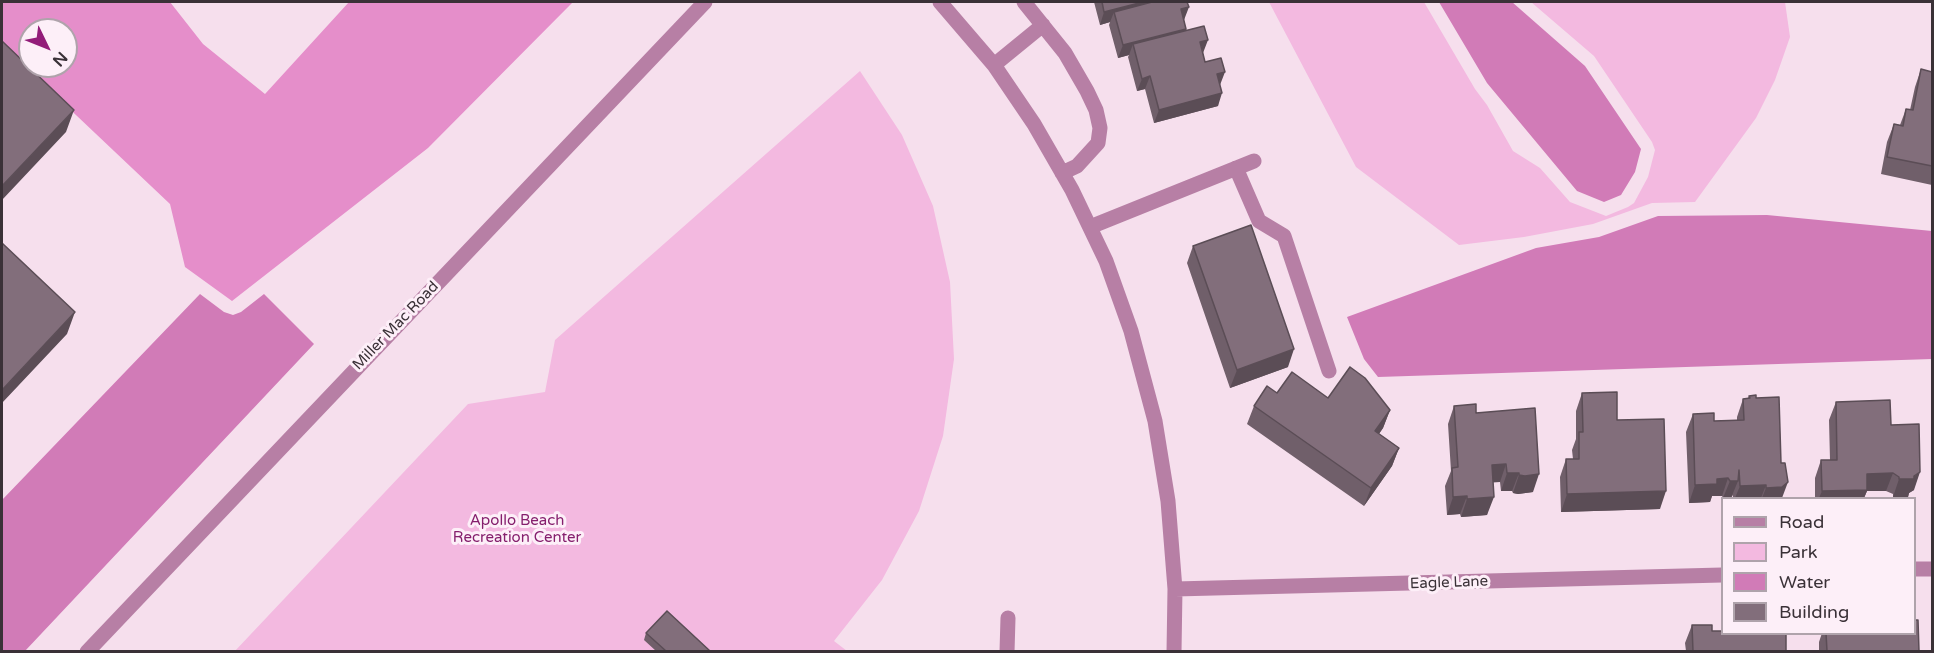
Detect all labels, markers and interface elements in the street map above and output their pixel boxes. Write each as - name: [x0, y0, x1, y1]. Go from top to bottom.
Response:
- north arrow: [18, 18, 78, 78]
- text: N: [48, 47, 71, 70]
- street label: Miller Mac Road: [349, 278, 443, 374]
- legend: [1721, 497, 1916, 635]
- text: Road: [1779, 511, 1824, 533]
- park label: Apollo Beach Recreation Center: [453, 512, 581, 547]
- text: Park: [1779, 541, 1817, 563]
- text: Water: [1779, 571, 1830, 593]
- street label: Eagle Lane: [1410, 573, 1488, 593]
- text: Building: [1779, 601, 1849, 623]

